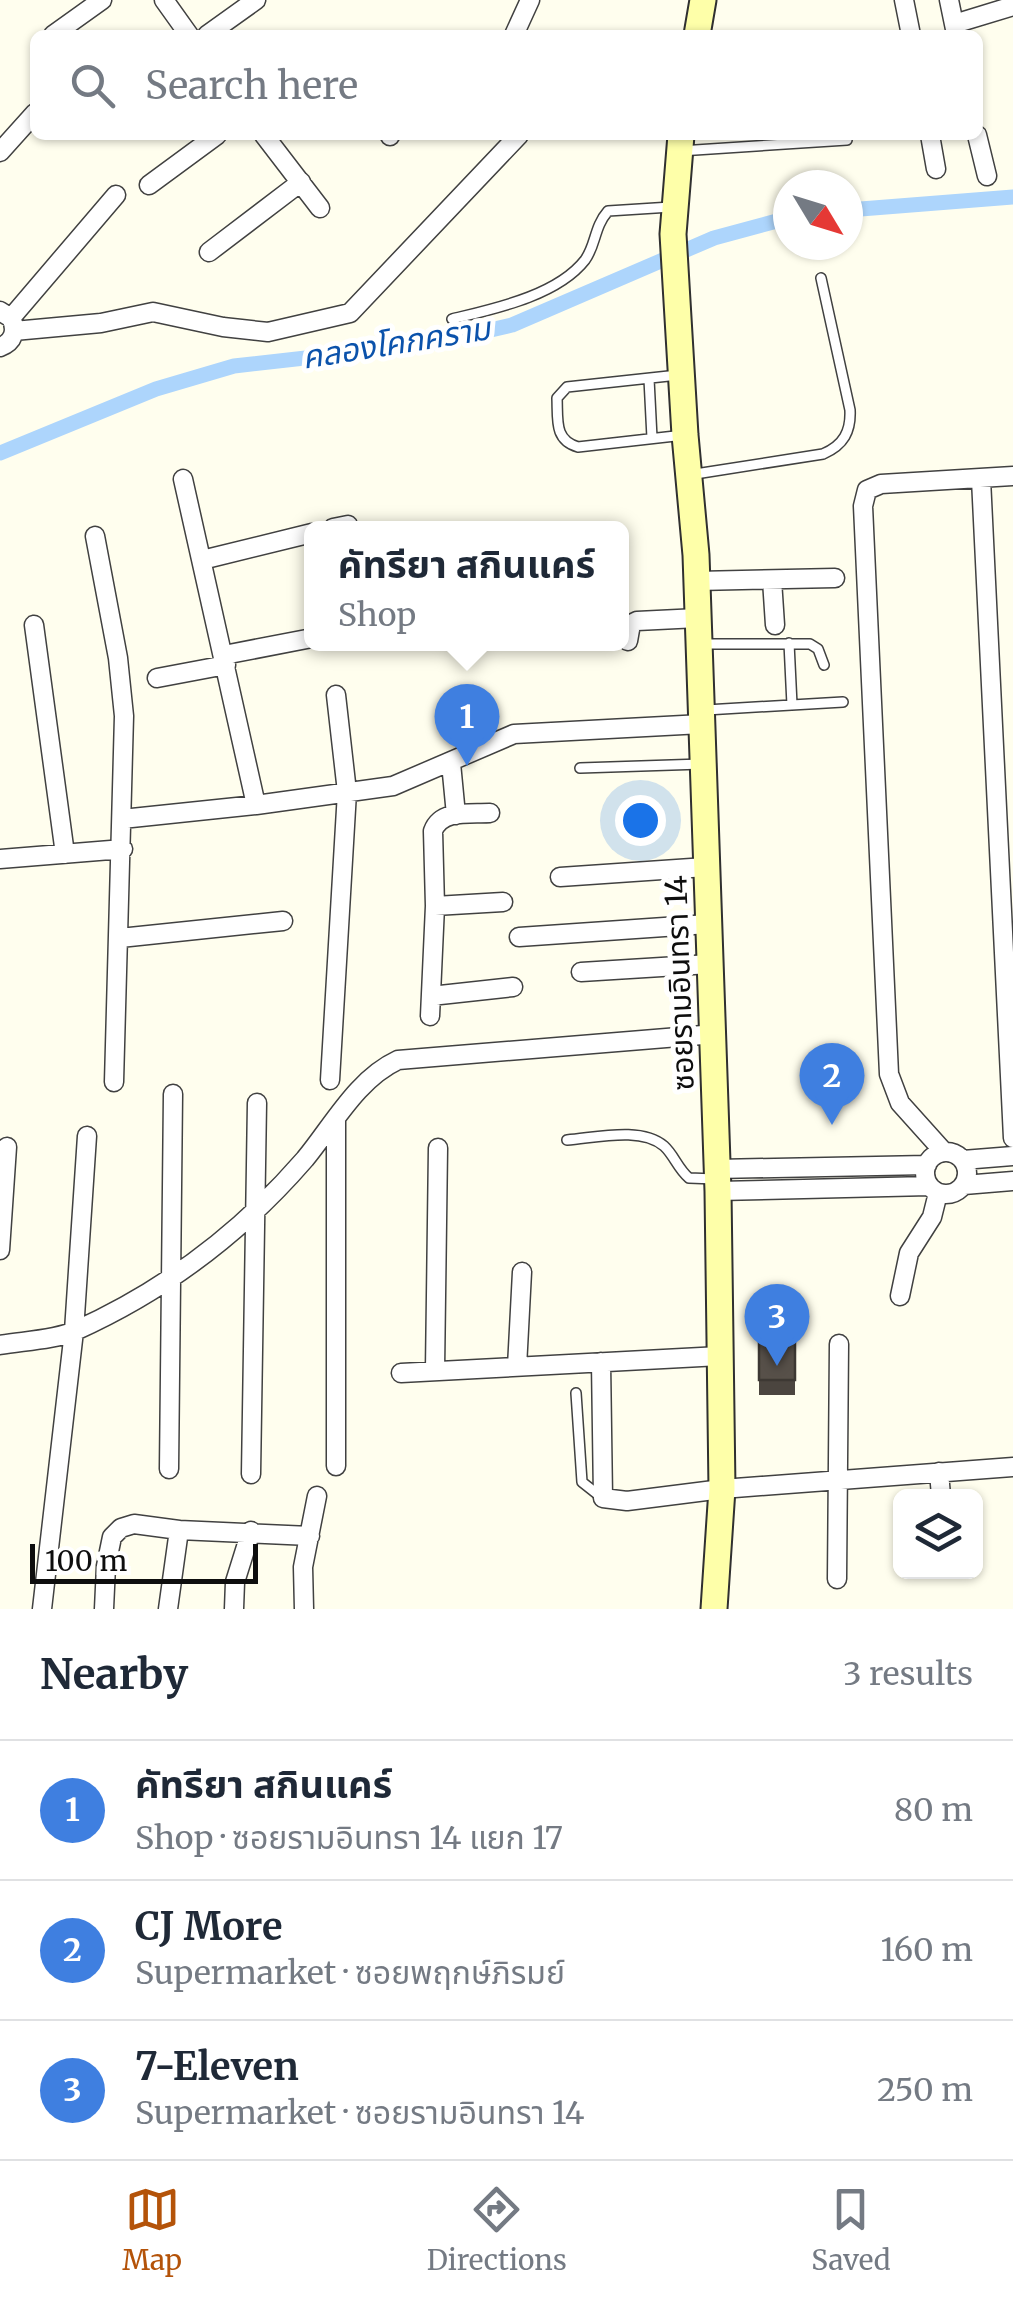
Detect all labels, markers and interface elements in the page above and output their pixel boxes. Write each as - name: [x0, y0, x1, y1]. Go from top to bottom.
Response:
- search box: [30, 30, 983, 140]
- icon: search: [65, 58, 120, 113]
- text: Search here: [145, 62, 358, 109]
- north arrow: [773, 170, 863, 260]
- water label: คลองโคกคราม: [299, 308, 495, 378]
- popup: [304, 521, 629, 651]
- text: คัทรียา สกินแคร์: [338, 541, 595, 588]
- text: Shop: [338, 595, 416, 635]
- pin: 1: [434, 684, 500, 766]
- your location: [615, 795, 666, 846]
- street label: ซอยรามอินทรา 14: [656, 875, 702, 1091]
- pin: 2: [800, 1042, 864, 1125]
- pin: 3: [744, 1284, 810, 1366]
- map controls: [893, 1489, 983, 1579]
- button: layers: [893, 1489, 983, 1579]
- scale bar: [30, 1539, 258, 1584]
- text: 100 m: [45, 1543, 127, 1579]
- text: Nearby: [40, 1648, 188, 1700]
- text: 3 results: [843, 1654, 973, 1694]
- text: คัทรียา สกินแคร์: [135, 1761, 392, 1808]
- text: 1: [65, 1790, 80, 1830]
- text: 80 m: [894, 1790, 973, 1830]
- text: Shop · ซอยรามอินทรา 14 แยก 17: [135, 1818, 563, 1858]
- text: CJ More: [135, 1903, 282, 1950]
- text: 2: [63, 1930, 82, 1970]
- text: 160 m: [881, 1930, 973, 1970]
- text: Supermarket · ซอยพฤกษ์ภิรมย์: [135, 1953, 565, 1993]
- text: 7-Eleven: [135, 2043, 299, 2090]
- text: 3: [63, 2070, 82, 2110]
- text: 250 m: [877, 2070, 973, 2110]
- text: Supermarket · ซอยรามอินทรา 14: [135, 2093, 585, 2133]
- tab: Map: [122, 2182, 182, 2278]
- tab: Directions: [427, 2182, 567, 2278]
- tab: Saved: [811, 2182, 891, 2278]

